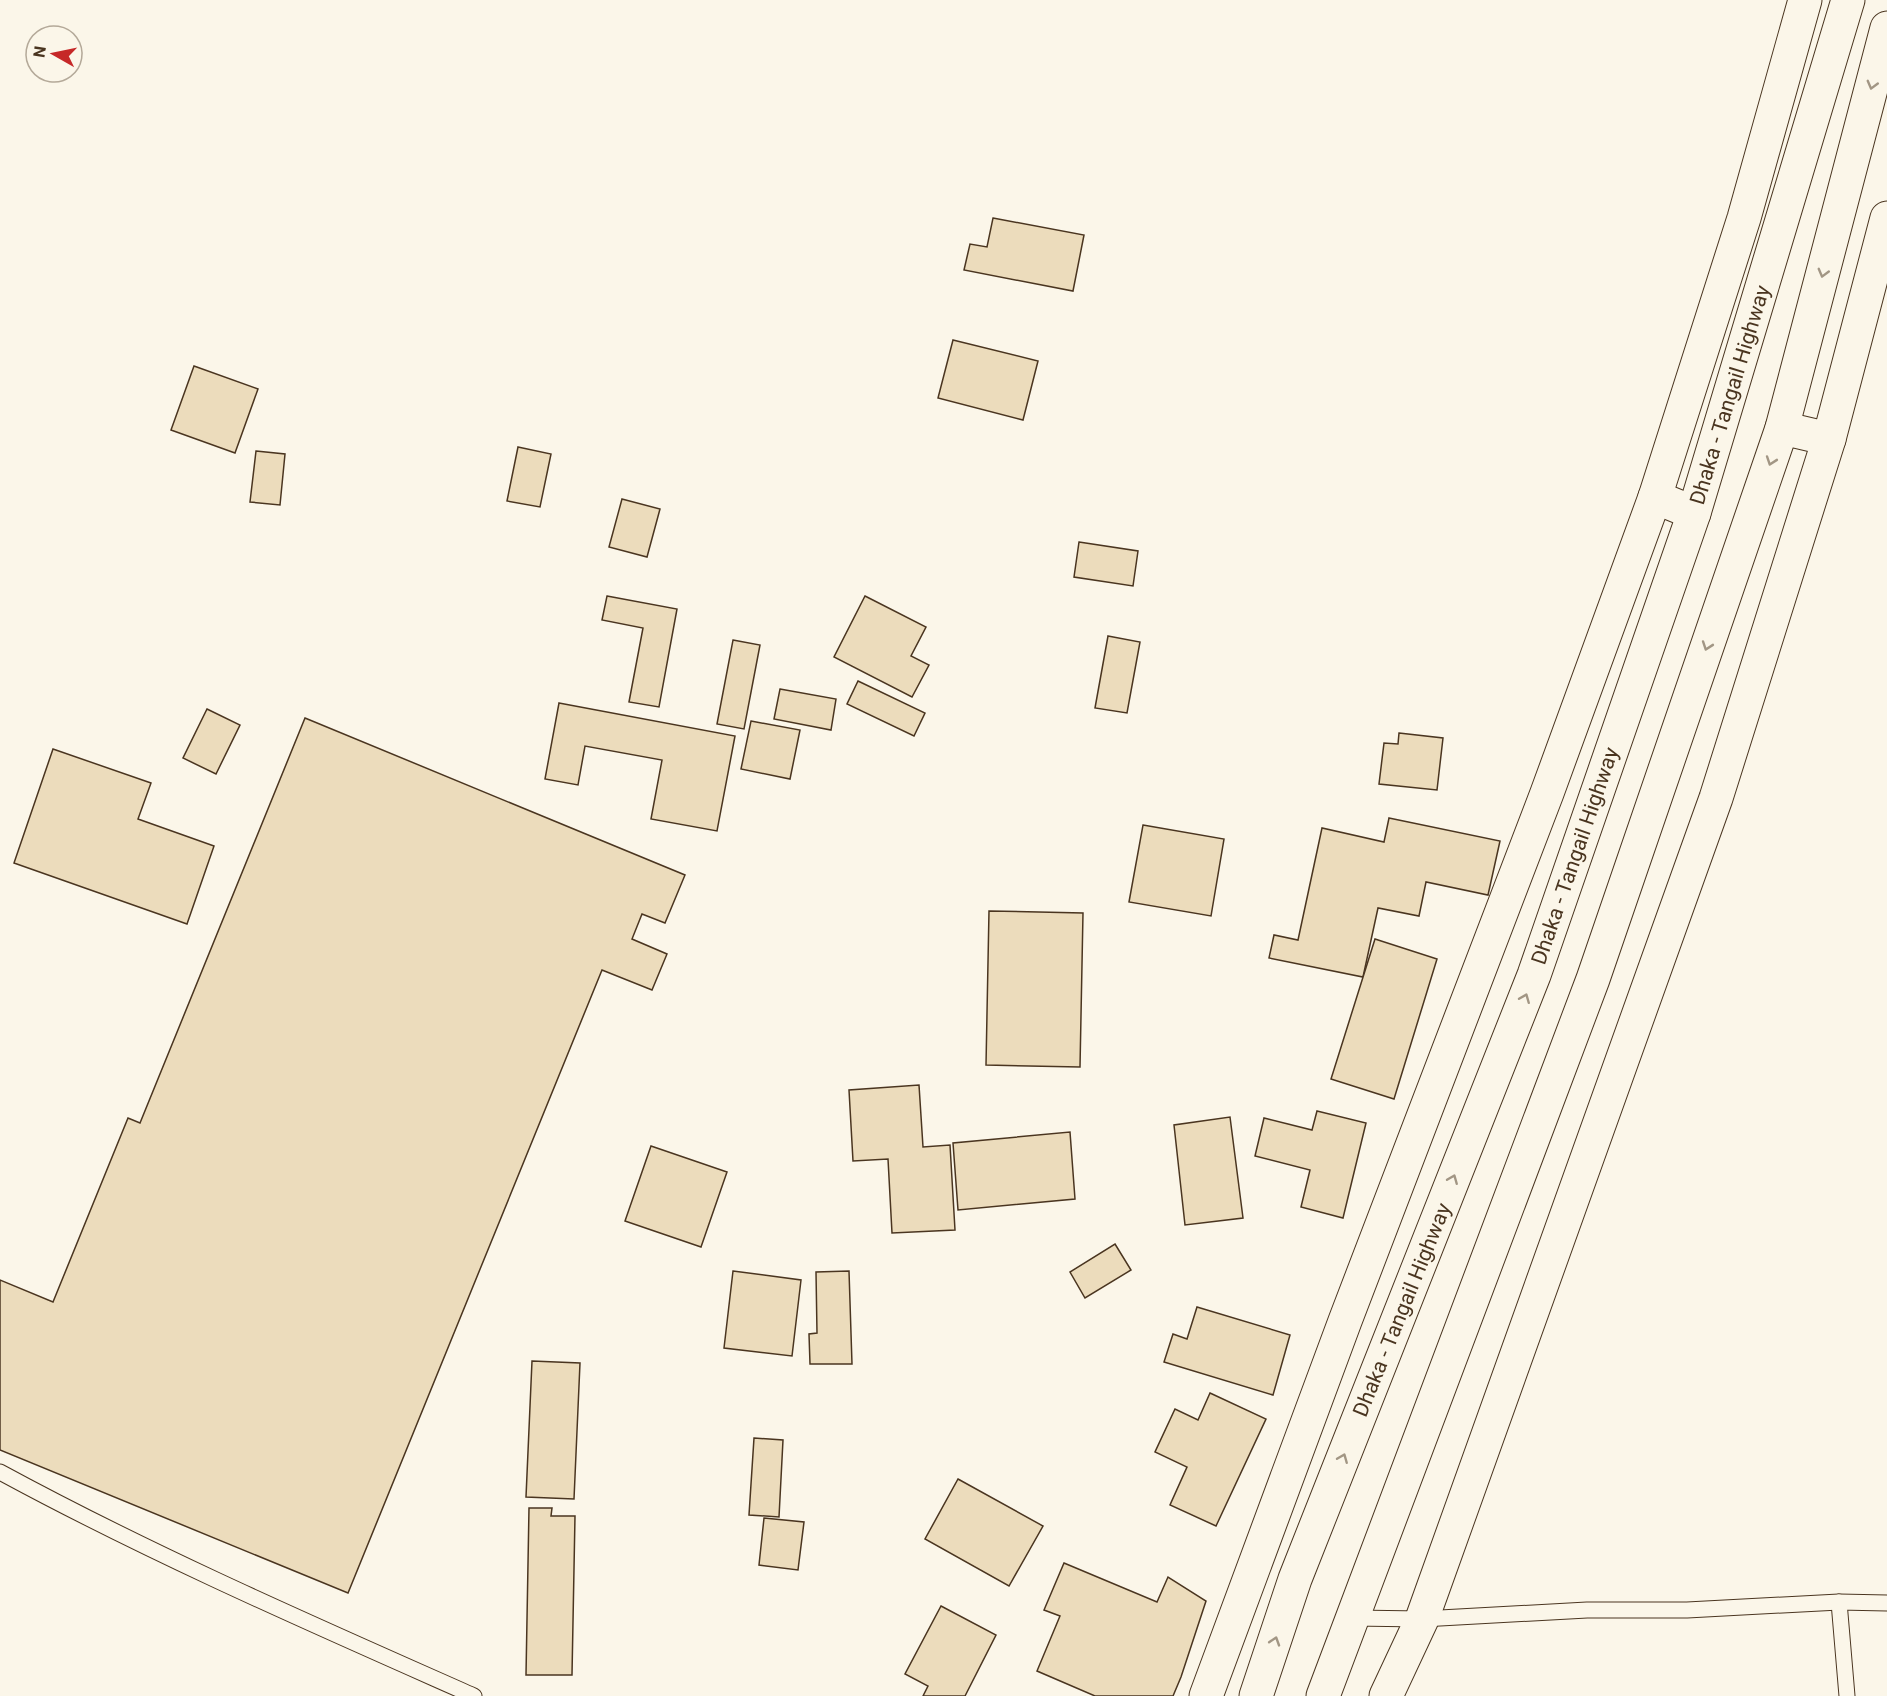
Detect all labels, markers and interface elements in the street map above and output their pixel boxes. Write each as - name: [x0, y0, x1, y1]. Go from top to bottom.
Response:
- north arrow: [24, 24, 84, 84]
- text: N: [29, 45, 50, 59]
- one-way arrow: [1867, 79, 1879, 90]
- one-way arrow: [1817, 268, 1830, 278]
- street label: Dhaka - Tangail Highway: [1685, 282, 1775, 508]
- one-way arrow: [1765, 455, 1778, 466]
- one-way arrow: [1702, 640, 1715, 651]
- street label: Dhaka - Tangail Highway: [1527, 744, 1623, 968]
- one-way arrow: [1518, 993, 1530, 1004]
- one-way arrow: [1446, 1174, 1459, 1185]
- street label: Dhaka - Tangail Highway: [1348, 1200, 1456, 1420]
- one-way arrow: [1336, 1453, 1348, 1464]
- one-way arrow: [1268, 1636, 1280, 1646]

